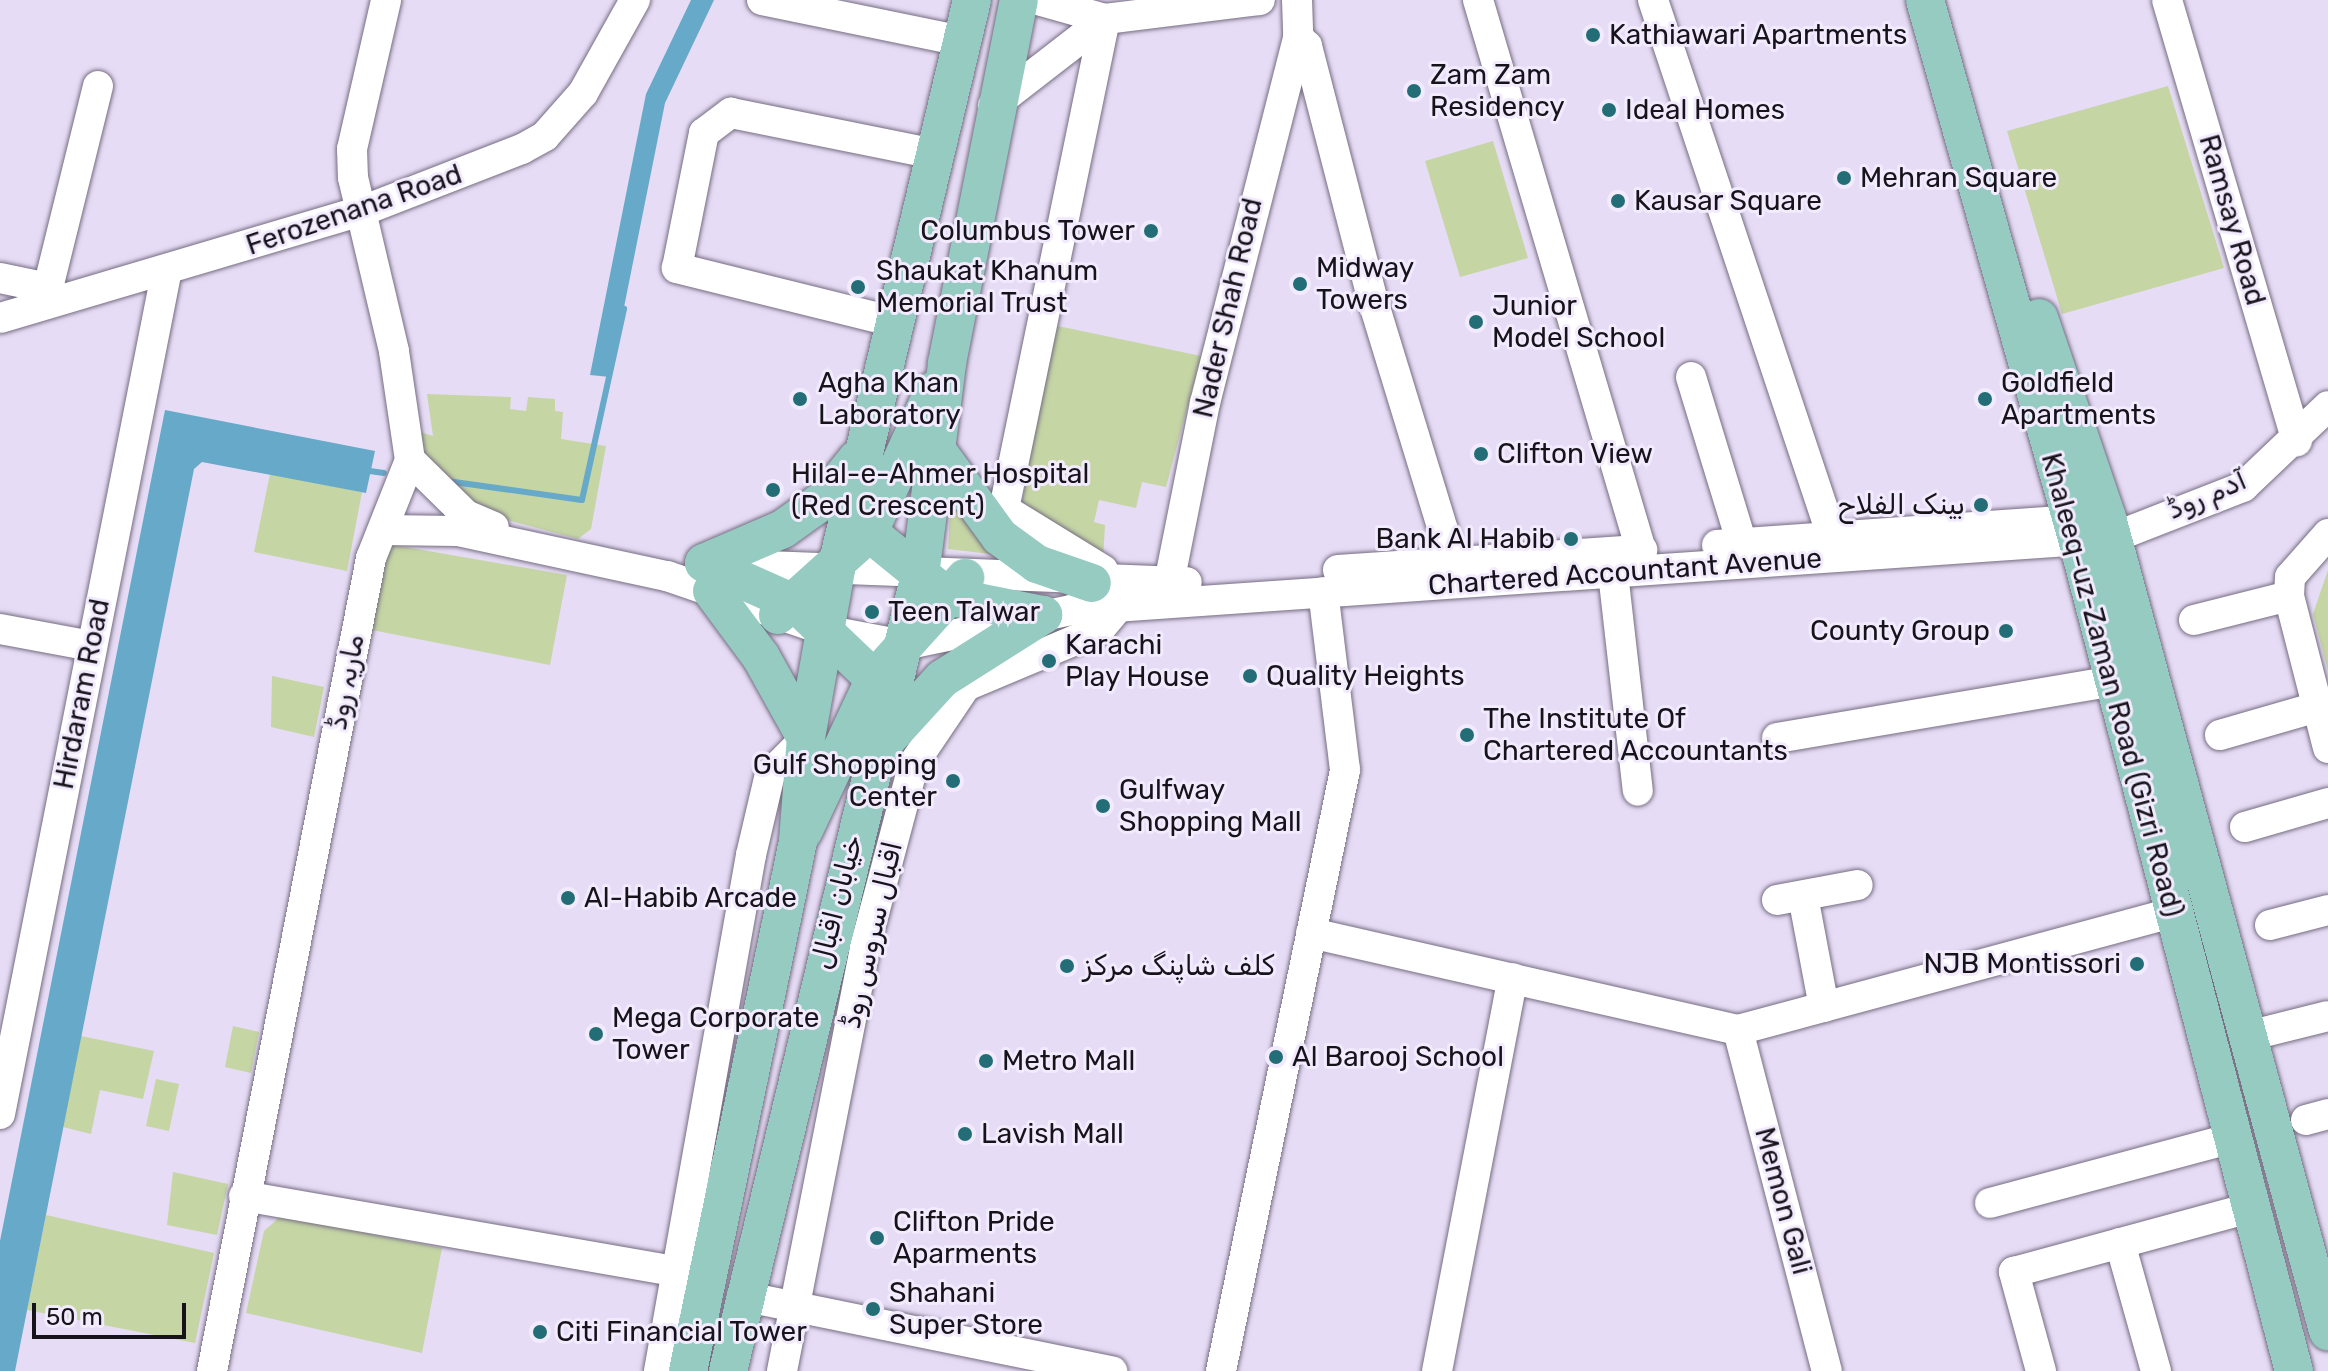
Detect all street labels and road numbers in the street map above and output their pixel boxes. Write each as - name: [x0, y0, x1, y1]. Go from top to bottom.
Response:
- street label: Ramsay Road: [2191, 130, 2273, 310]
- street label: Ferozenana Road: [242, 157, 466, 263]
- street label: Nader Shah Road: [1186, 195, 1270, 421]
- street label: Khaleeq-uz-Zaman Road (Gizri Road): [2034, 449, 2190, 921]
- street label: آدم روڈ: [2162, 463, 2252, 527]
- street label: Chartered Accountant Avenue: [1426, 541, 1824, 603]
- street label: Hirdaram Road: [47, 596, 117, 792]
- street label: ماریہ روڈ: [320, 632, 372, 732]
- street label: خیابان اقبال: [804, 831, 870, 973]
- street label: اقبال سروس روڈ: [834, 838, 910, 1032]
- street label: Memon Gali: [1747, 1124, 1819, 1278]

